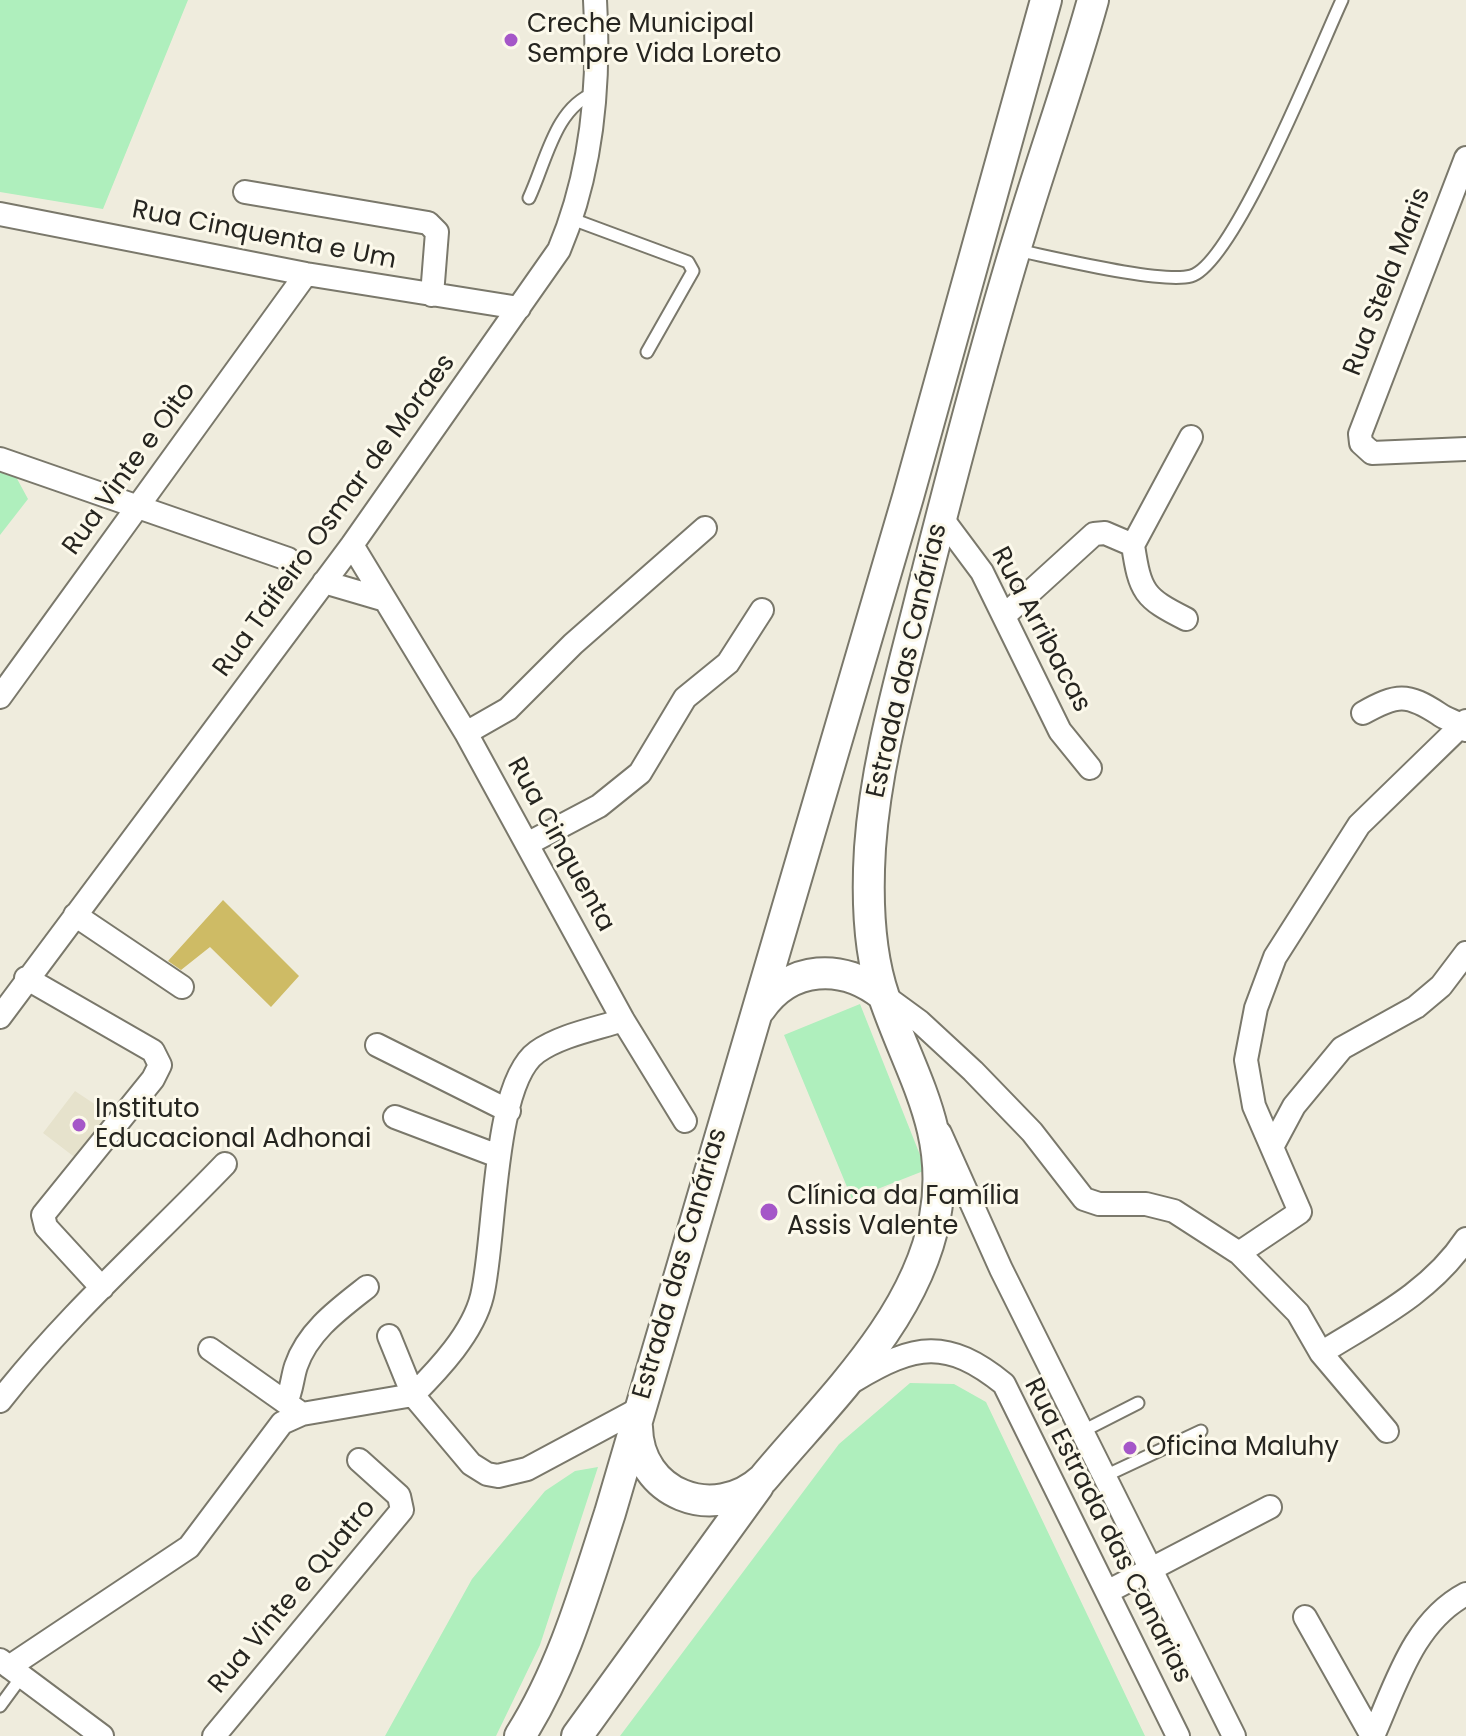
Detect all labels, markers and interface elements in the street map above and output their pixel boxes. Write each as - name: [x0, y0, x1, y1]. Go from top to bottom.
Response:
- place label: Creche Municipal Sempre Vida Loreto: [527, 9, 781, 70]
- marker: Creche Municipal Sempre Vida Loreto: [502, 31, 520, 49]
- street label: Rua Stela Maris: [1338, 184, 1438, 380]
- street label: Rua Cinquenta e Um: [129, 195, 399, 277]
- street label: Rua Taifeiro Osmar de Moraes: [207, 349, 463, 683]
- street label: Rua Vinte e Oito: [57, 376, 203, 562]
- street label: Estrada das Canárias: [861, 521, 955, 801]
- street label: Rua Arribacas: [983, 542, 1097, 718]
- street label: Rua Cinquenta: [499, 753, 621, 937]
- place label: Instituto Educacional Adhonai: [95, 1094, 371, 1156]
- marker: Instituto Educacional Adhonai: [70, 1116, 88, 1134]
- street label: Estrada das Canárias: [627, 1125, 735, 1403]
- place label: Clínica da Família Assis Valente: [787, 1181, 1020, 1242]
- marker: Clínica da Família Assis Valente: [758, 1201, 780, 1223]
- street label: Rua Estrada das Canarias: [1016, 1374, 1198, 1688]
- place label: Oficina Maluhy: [1146, 1432, 1339, 1464]
- marker: Oficina Maluhy: [1121, 1439, 1139, 1457]
- street label: Rua Vinte e Quatro: [203, 1494, 383, 1700]

